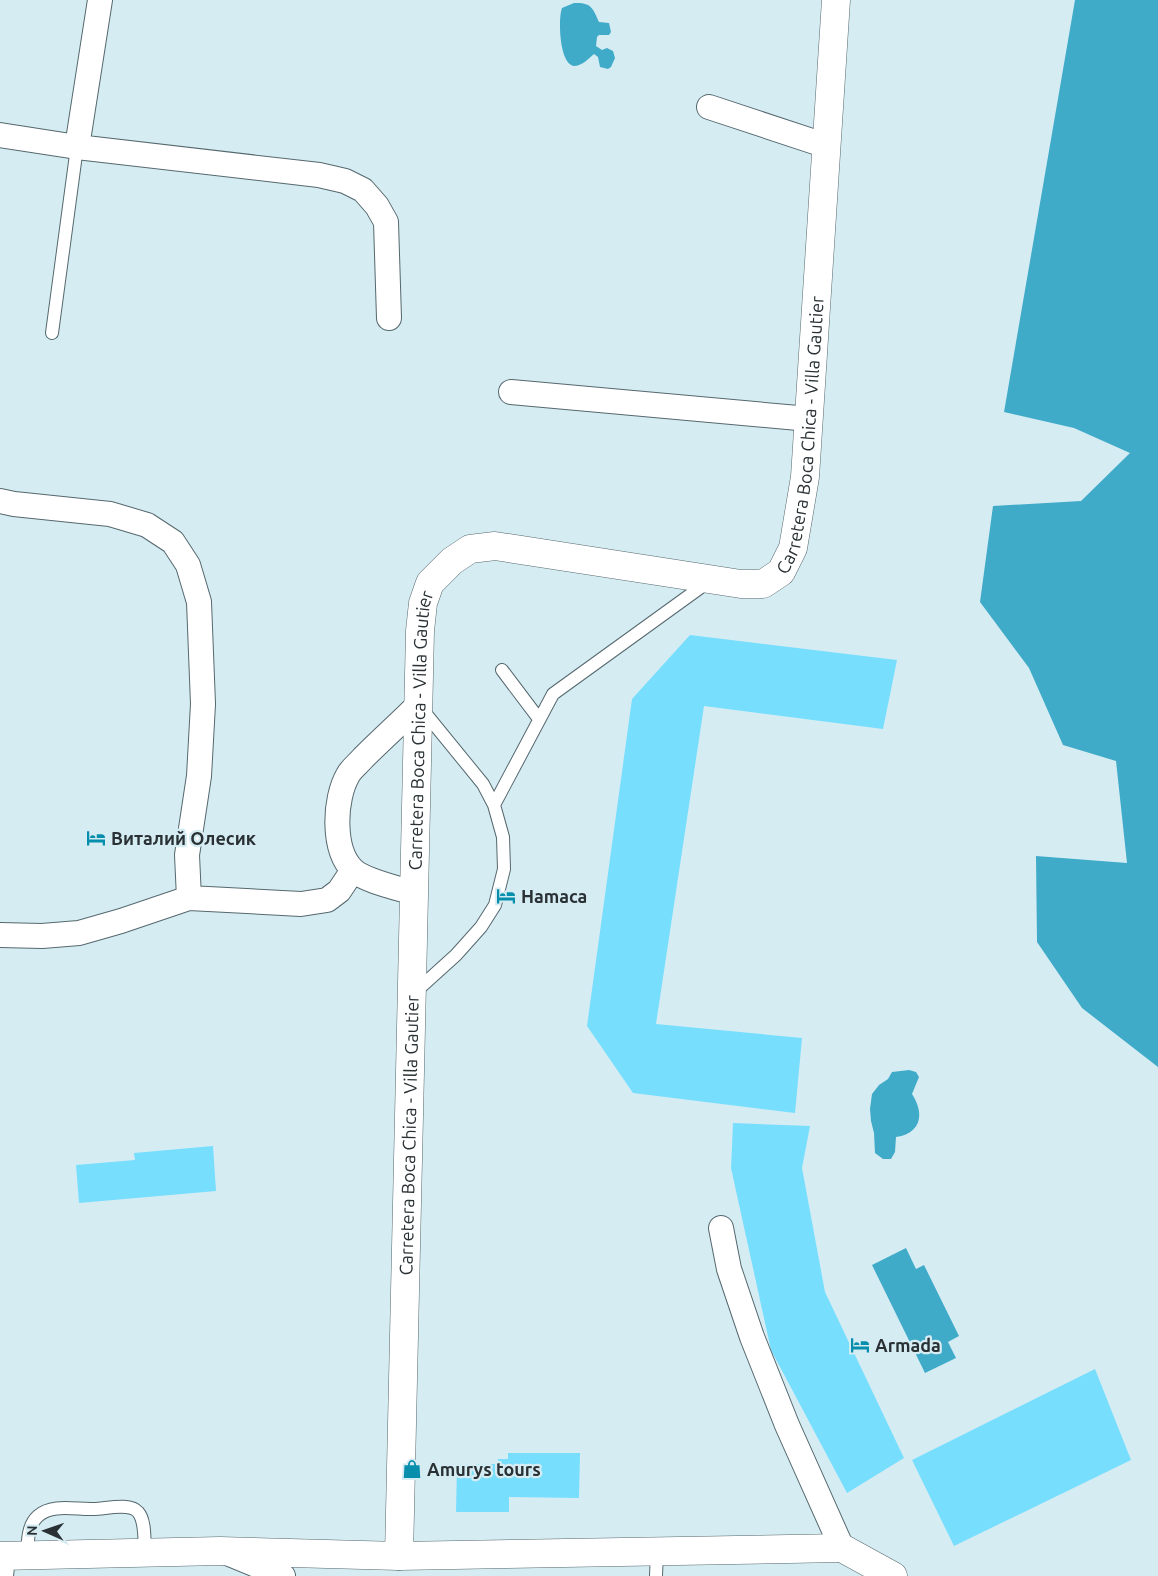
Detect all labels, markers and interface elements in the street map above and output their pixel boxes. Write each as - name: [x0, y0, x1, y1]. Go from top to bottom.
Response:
- street label: Carretera Boca Chica - Villa Gautier: [772, 295, 827, 577]
- street label: Carretera Boca Chica - Villa Gautier: [405, 587, 437, 871]
- hotel icon: Виталий Олесик: [85, 827, 107, 849]
- place label: Виталий Олесик: [111, 828, 257, 848]
- hotel icon: Hamaca: [495, 885, 517, 907]
- place label: Hamaca: [521, 886, 587, 906]
- street label: Carretera Boca Chica - Villa Gautier: [395, 994, 422, 1276]
- hotel icon: Armada: [849, 1334, 871, 1356]
- place label: Armada: [875, 1335, 941, 1355]
- shop icon: Amurys tours: [401, 1458, 423, 1480]
- place label: Amurys tours: [427, 1459, 541, 1479]
- north arrow: [20, 1506, 70, 1556]
- text: N: [24, 1525, 40, 1536]

